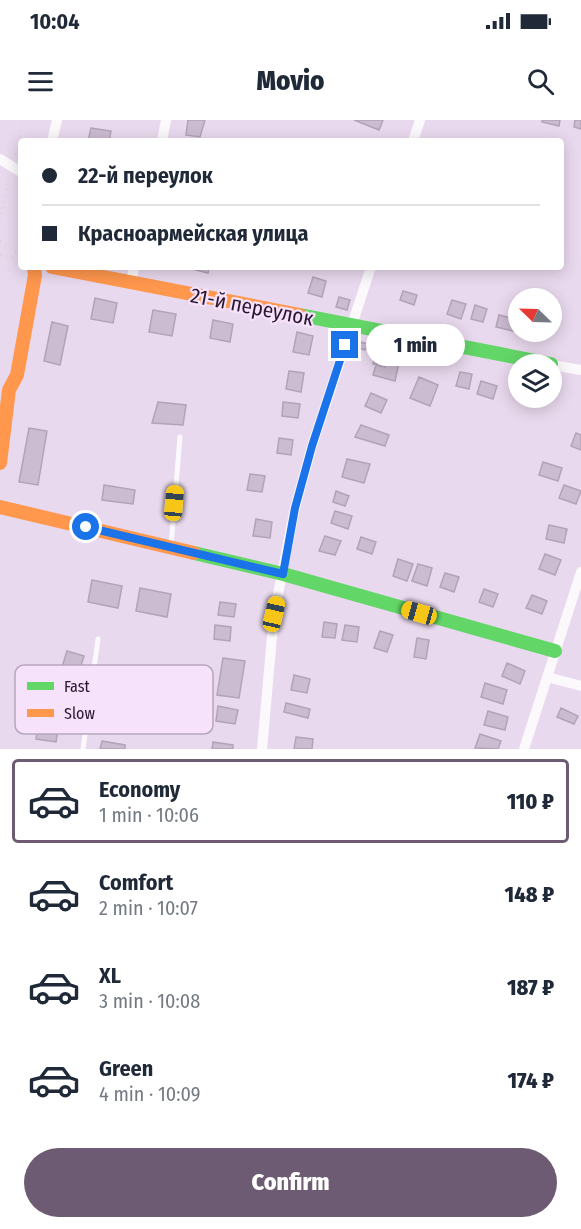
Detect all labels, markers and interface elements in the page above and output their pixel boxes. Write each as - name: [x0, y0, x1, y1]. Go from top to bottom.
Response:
- text: 10:04: [30, 8, 80, 35]
- icon: menu: [24, 65, 57, 98]
- text: Movio: [256, 65, 325, 97]
- icon: search: [524, 65, 557, 98]
- text: 22-й переулок: [78, 162, 213, 189]
- text: Красноармейская улица: [78, 220, 308, 247]
- street label: 21-й переулок: [188, 282, 316, 332]
- north arrow: [508, 288, 562, 342]
- map controls: [508, 288, 562, 408]
- callout: 1 min: [366, 324, 465, 366]
- route end: [331, 331, 358, 358]
- text: 1 min: [394, 333, 437, 357]
- button: layers: [508, 354, 562, 408]
- car: [163, 484, 185, 522]
- route start: [72, 513, 99, 540]
- car: [261, 594, 287, 634]
- car: [399, 599, 439, 627]
- legend: [15, 665, 213, 734]
- text: Fast: [64, 677, 91, 696]
- text: Slow: [64, 704, 95, 723]
- icon: car: [27, 774, 81, 828]
- text: Economy: [99, 776, 180, 803]
- text: 110 ₽: [507, 788, 554, 815]
- text: 1 min · 10:06: [99, 803, 199, 827]
- icon: car: [27, 867, 81, 921]
- text: Comfort: [99, 869, 173, 896]
- text: 148 ₽: [505, 881, 554, 908]
- text: 2 min · 10:07: [99, 896, 198, 920]
- icon: car: [27, 960, 81, 1014]
- text: XL: [99, 962, 121, 989]
- text: 187 ₽: [507, 974, 554, 1001]
- text: 3 min · 10:08: [99, 989, 200, 1013]
- icon: car: [27, 1053, 81, 1107]
- text: Green: [99, 1055, 153, 1082]
- text: 174 ₽: [508, 1067, 554, 1094]
- text: 4 min · 10:09: [99, 1082, 200, 1106]
- button: Confirm: [24, 1148, 557, 1217]

